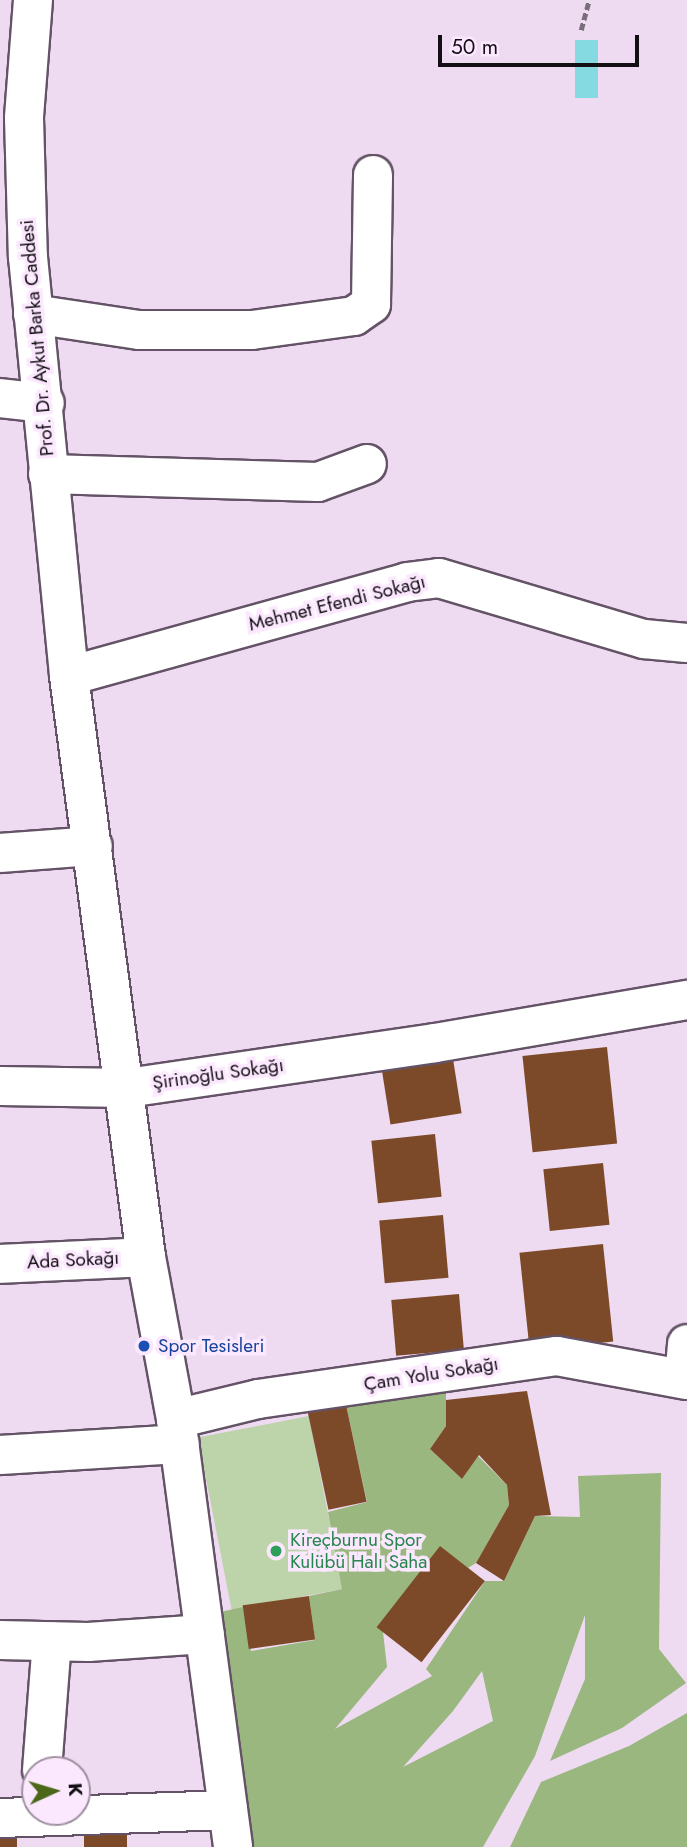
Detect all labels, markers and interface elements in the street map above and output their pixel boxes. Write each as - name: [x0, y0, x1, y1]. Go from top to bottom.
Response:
- scale bar: [442, 21, 643, 65]
- text: 50 m: [451, 32, 498, 62]
- street label: Prof. Dr. Aykut Barka Caddesi: [15, 219, 59, 457]
- street label: Mehmet Efendi Sokağı: [246, 570, 428, 636]
- street label: Şirinoğlu Sokağı: [151, 1054, 285, 1094]
- street label: Ada Sokağı: [26, 1246, 120, 1274]
- place label: Spor Tesisleri: [158, 1335, 264, 1357]
- marker: Spor Tesisleri: [136, 1338, 152, 1354]
- street label: Çam Yolu Sokağı: [362, 1352, 500, 1396]
- place label: Kireçburnu Spor Kulübü Halı Saha: [290, 1529, 427, 1573]
- marker: Kireçburnu Spor Kulübü Halı Saha: [268, 1543, 284, 1559]
- north arrow: [21, 1756, 91, 1826]
- text: K: [62, 1782, 89, 1797]

